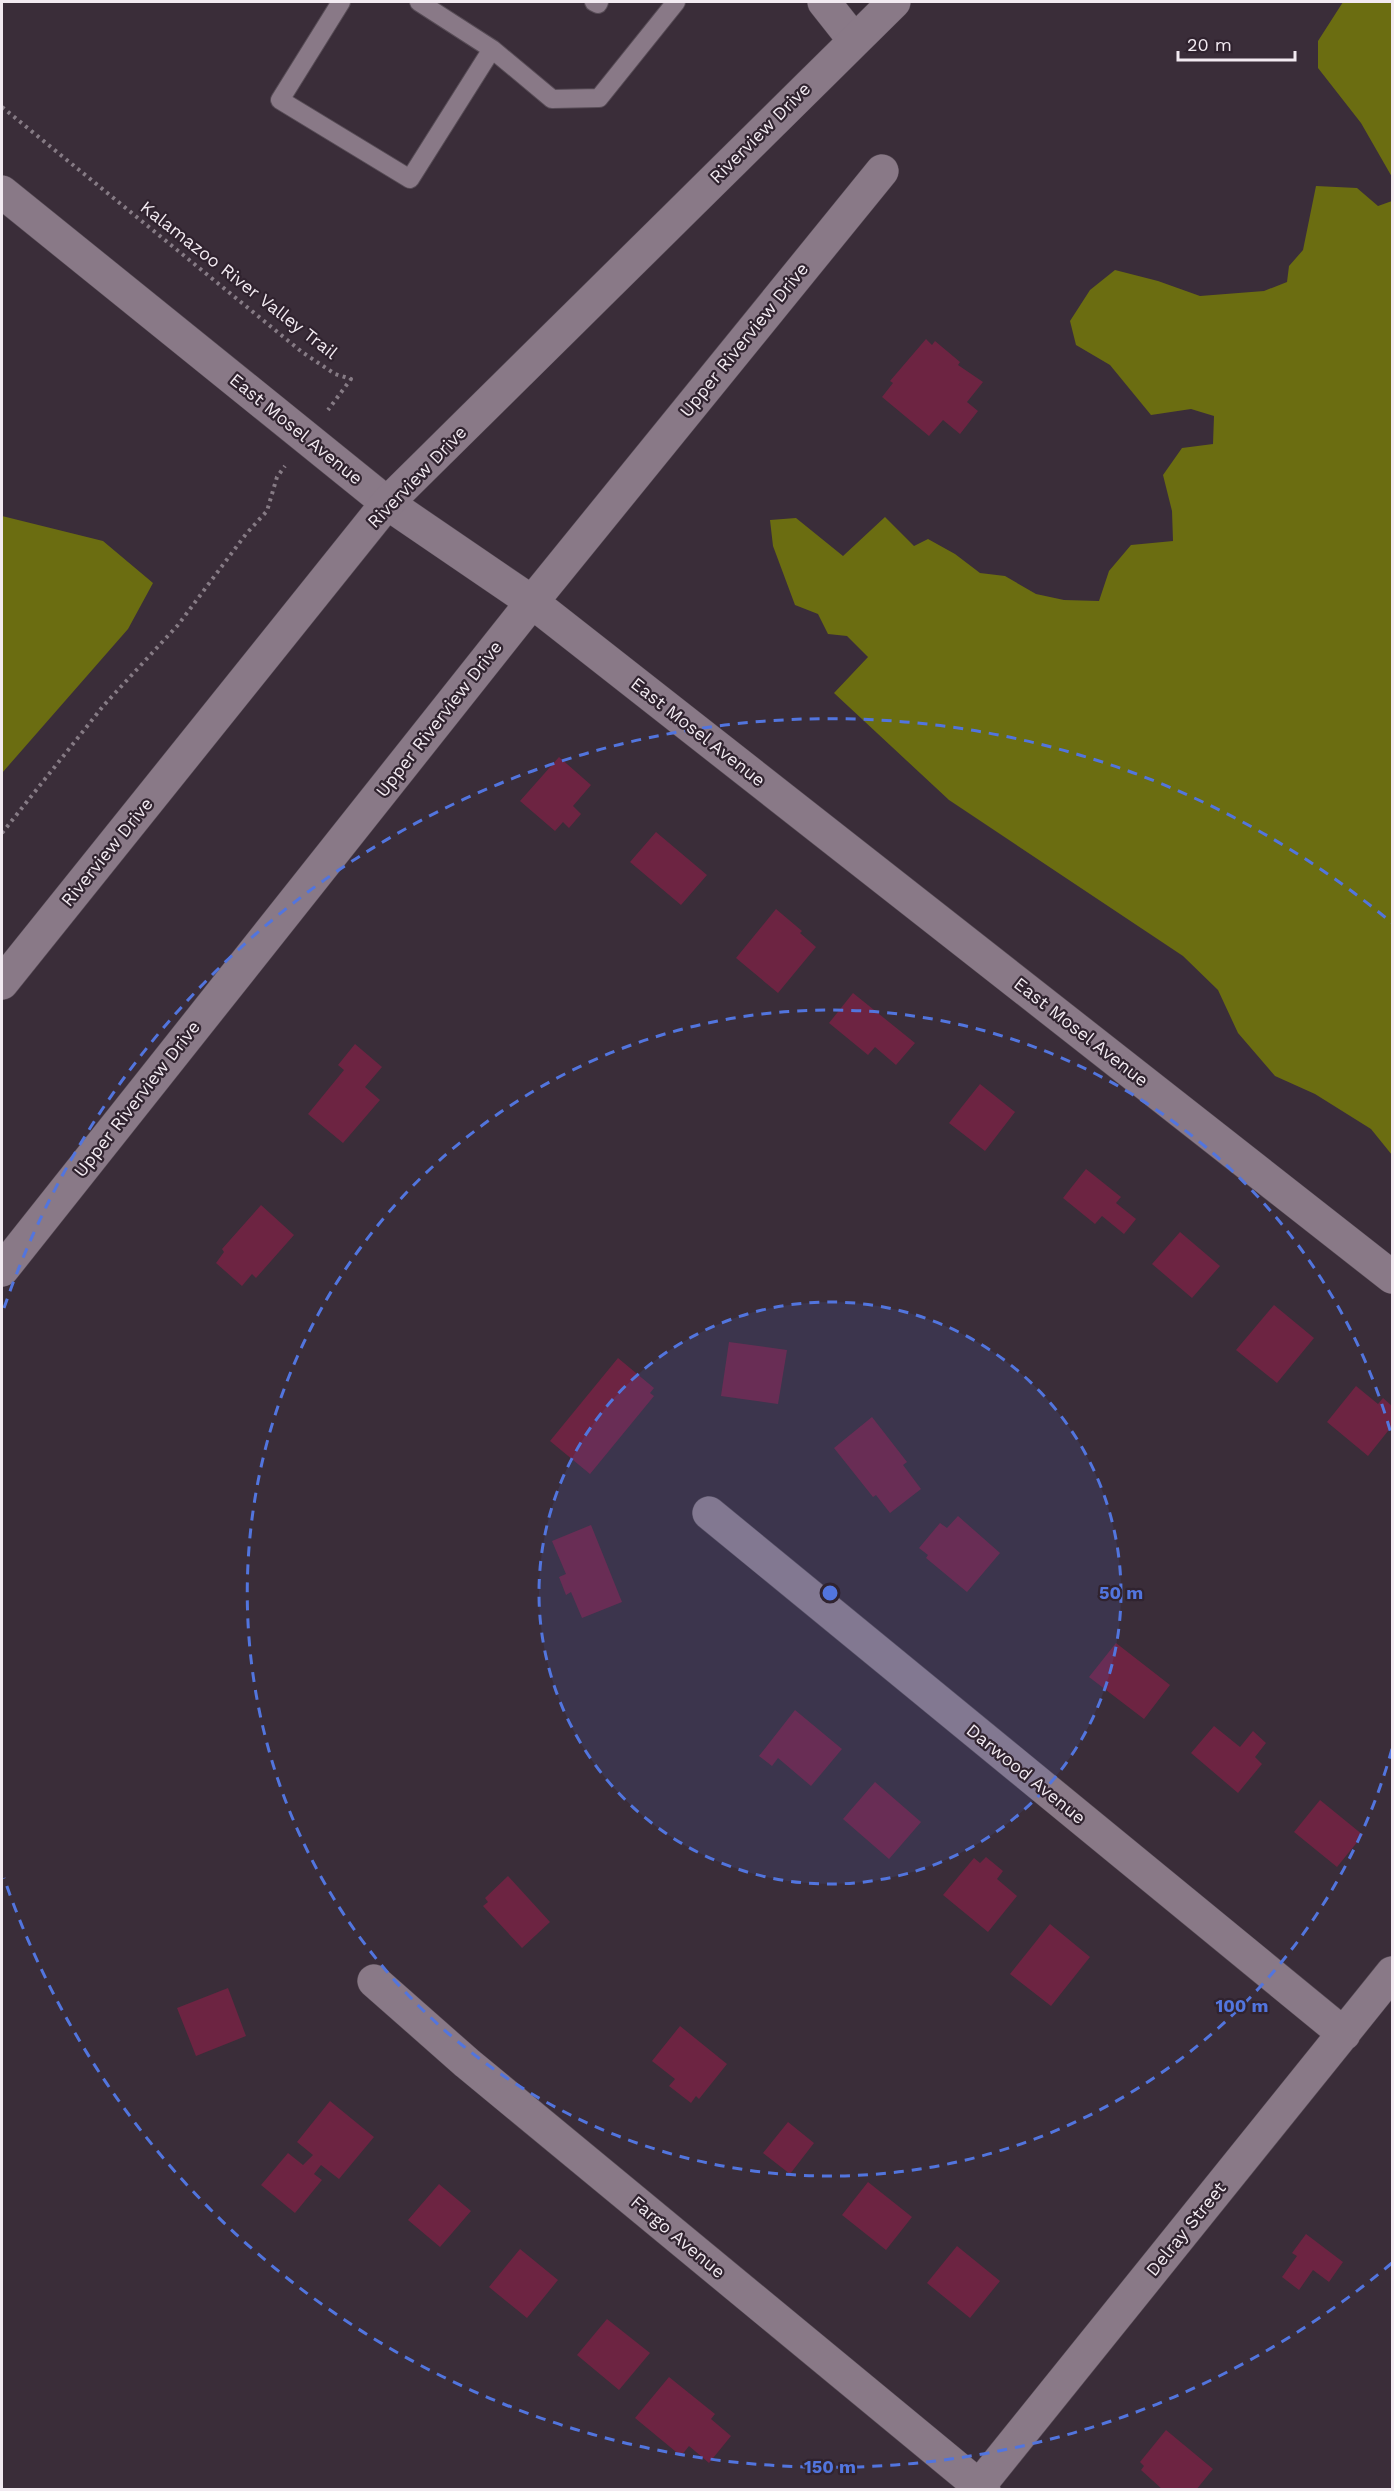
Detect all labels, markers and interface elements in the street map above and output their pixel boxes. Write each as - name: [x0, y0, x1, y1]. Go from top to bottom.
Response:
- scale bar: [1178, 24, 1295, 62]
- text: 20 m: [1187, 34, 1232, 55]
- street label: Riverview Drive: [705, 78, 814, 187]
- street label: Kalamazoo River Valley Trail: [137, 196, 342, 363]
- street label: Upper Riverview Drive: [675, 258, 812, 421]
- street label: East Mosel Avenue: [226, 369, 367, 489]
- street label: Riverview Drive: [363, 421, 471, 532]
- street label: Upper Riverview Drive: [371, 636, 506, 801]
- street label: East Mosel Avenue: [627, 673, 770, 791]
- street label: Riverview Drive: [56, 793, 157, 910]
- street label: East Mosel Avenue: [1010, 973, 1153, 1091]
- street label: Upper Riverview Drive: [69, 1016, 204, 1181]
- text: 50 m: [1099, 1582, 1143, 1603]
- centre of rings: [820, 1583, 840, 1603]
- street label: Darwood Avenue: [962, 1719, 1090, 1828]
- text: 100 m: [1215, 1995, 1269, 2016]
- street label: Delray Street: [1141, 2177, 1230, 2280]
- street label: Fargo Avenue: [627, 2191, 730, 2282]
- text: 150 m: [804, 2456, 856, 2477]

